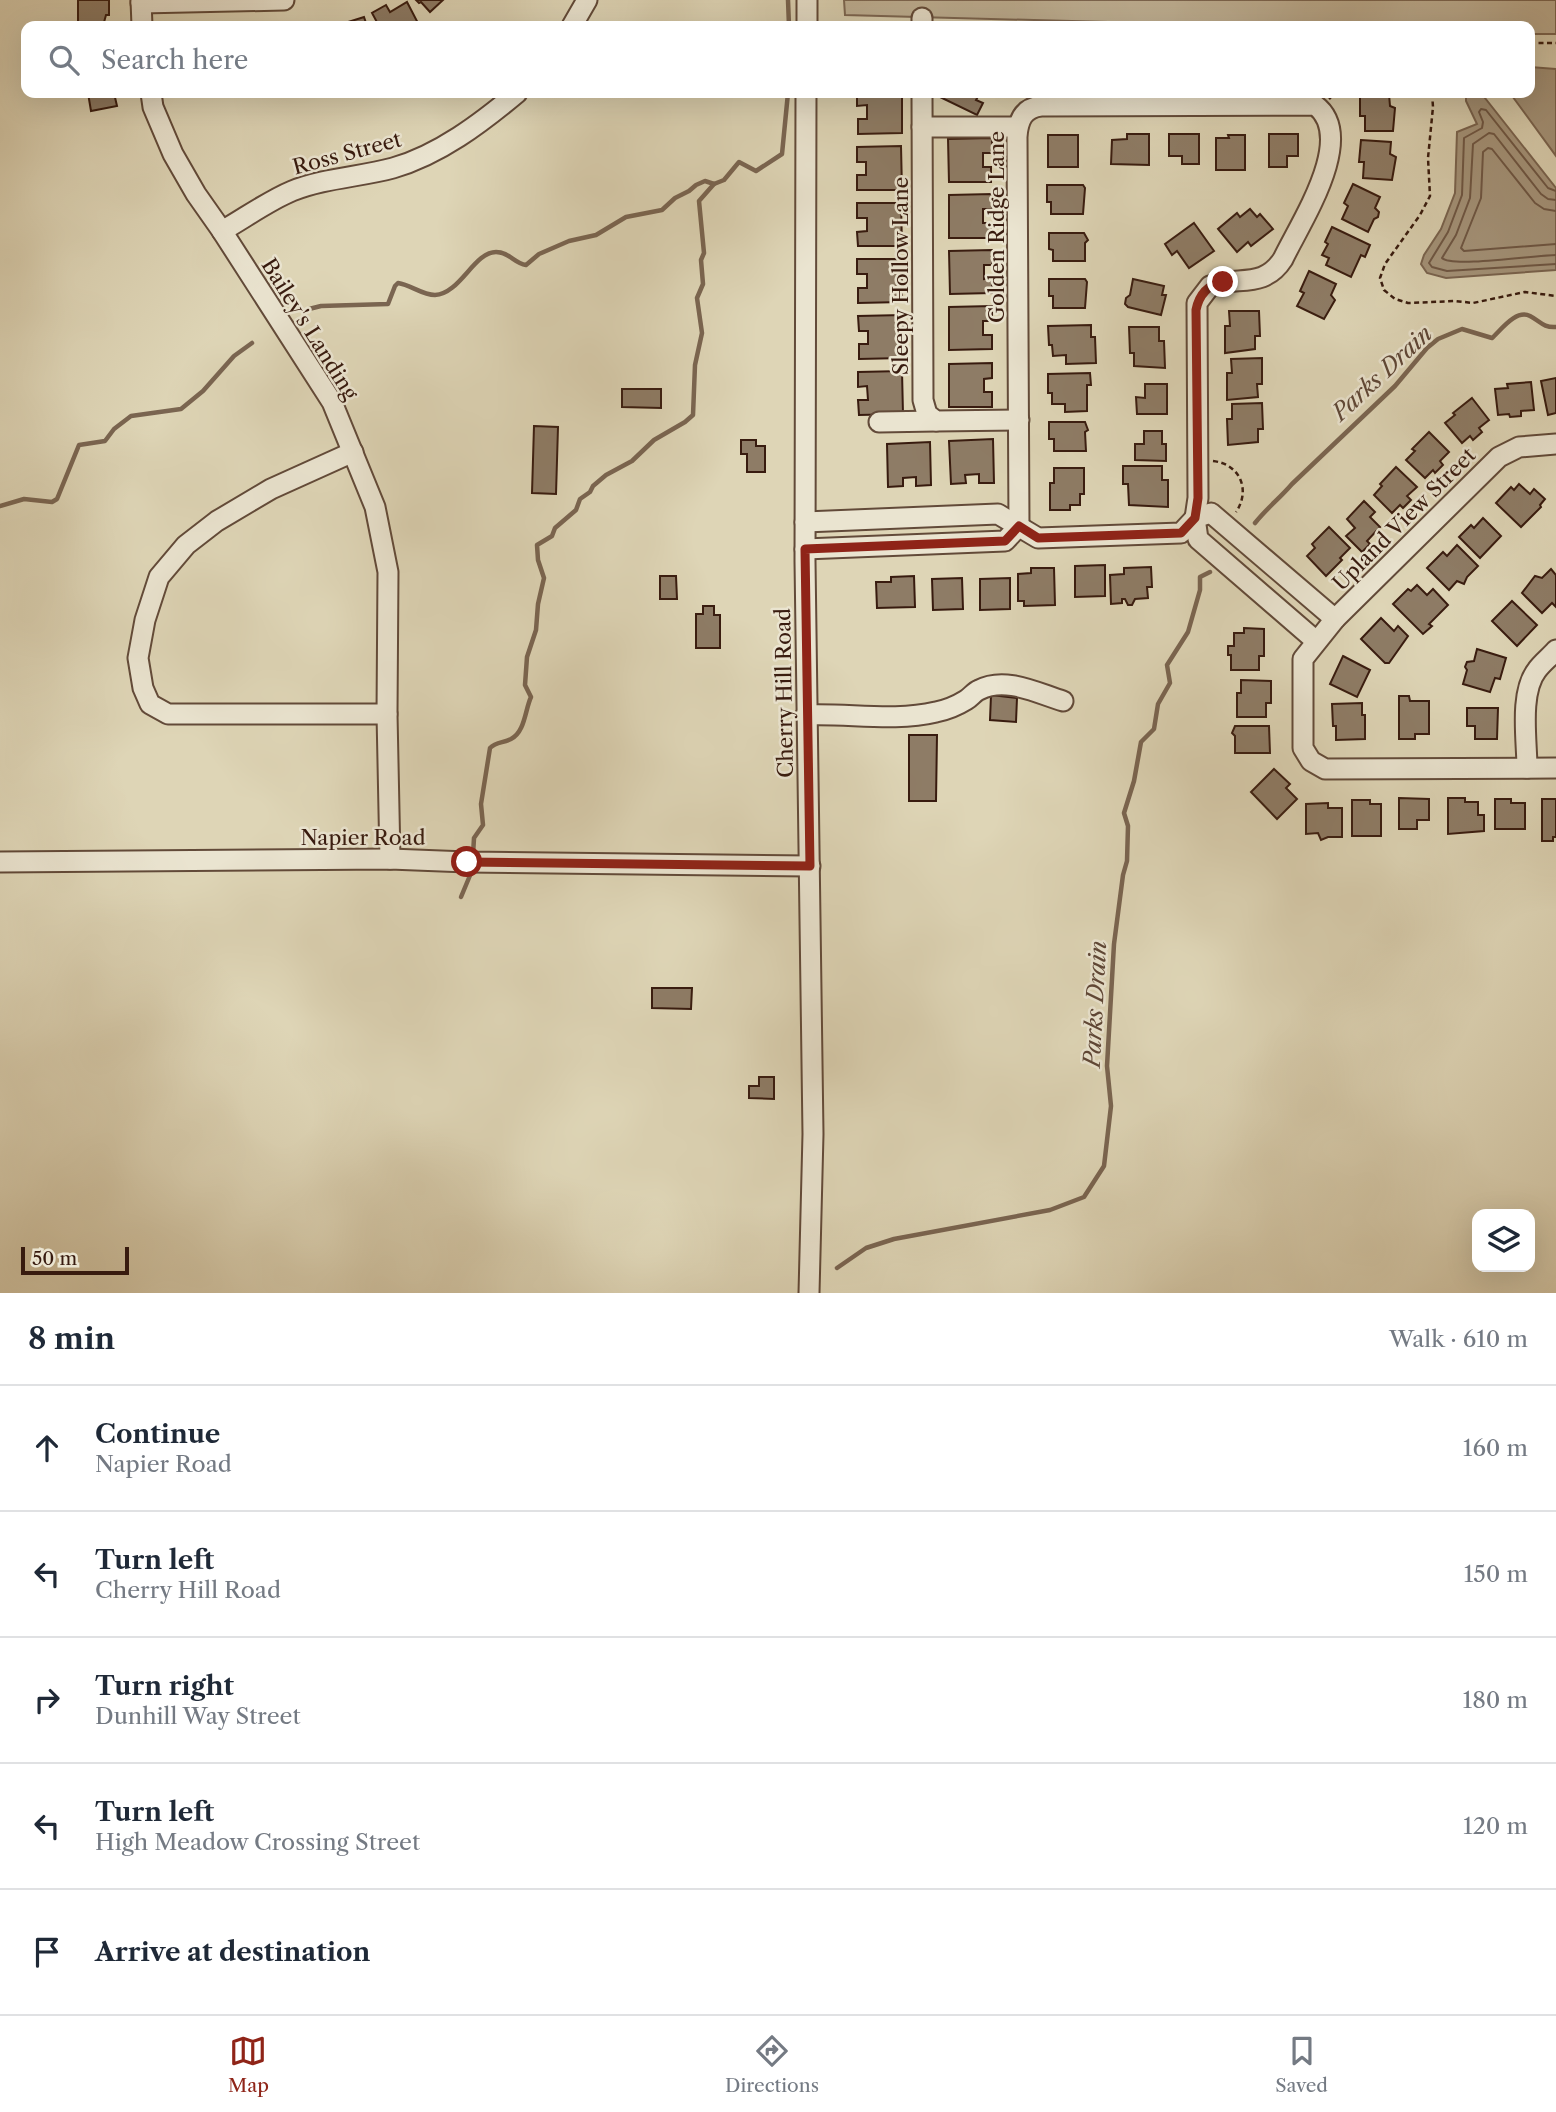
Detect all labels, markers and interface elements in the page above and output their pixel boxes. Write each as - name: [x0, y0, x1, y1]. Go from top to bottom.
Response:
- search box: [21, 21, 1535, 98]
- icon: search: [45, 41, 83, 79]
- text: Search here: [101, 44, 248, 76]
- street label: Ross Street: [290, 126, 405, 179]
- street label: Golden Ridge Lane: [984, 131, 1009, 323]
- street label: Sleepy Hollow Lane: [888, 177, 913, 375]
- street label: Bailey's Landing: [257, 254, 364, 405]
- route end: [1207, 266, 1238, 297]
- water label: Parks Drain: [1325, 320, 1438, 428]
- street label: Upland View Street: [1327, 442, 1481, 596]
- street label: Cherry Hill Road: [770, 608, 798, 778]
- street label: Napier Road: [301, 825, 426, 850]
- route start: [451, 846, 482, 877]
- water label: Parks Drain: [1078, 940, 1112, 1070]
- map controls: [1472, 1209, 1535, 1272]
- button: layers: [1472, 1209, 1535, 1272]
- scale bar: [21, 1244, 130, 1276]
- text: 50 m: [32, 1247, 77, 1270]
- text: 8 min: [28, 1320, 115, 1357]
- text: Walk · 610 m: [1389, 1325, 1528, 1353]
- text: Continue: [95, 1418, 220, 1450]
- icon: ahead: [28, 1429, 66, 1467]
- text: 160 m: [1463, 1434, 1528, 1462]
- text: Napier Road: [95, 1450, 232, 1478]
- text: Turn left: [95, 1544, 214, 1576]
- icon: left: [28, 1555, 66, 1593]
- text: 150 m: [1464, 1560, 1528, 1588]
- text: Cherry Hill Road: [95, 1576, 281, 1604]
- text: Turn right: [95, 1670, 234, 1702]
- icon: right: [28, 1681, 66, 1719]
- text: 180 m: [1463, 1686, 1528, 1714]
- text: Dunhill Way Street: [95, 1702, 301, 1730]
- text: Turn left: [95, 1796, 214, 1828]
- icon: left: [28, 1807, 66, 1845]
- text: 120 m: [1463, 1812, 1528, 1840]
- text: High Meadow Crossing Street: [95, 1828, 420, 1856]
- icon: arrive: [28, 1933, 66, 1971]
- text: Arrive at destination: [95, 1936, 370, 1968]
- tab: Map: [228, 2032, 269, 2097]
- tab: Directions: [725, 2032, 819, 2097]
- tab: Saved: [1275, 2032, 1328, 2097]

